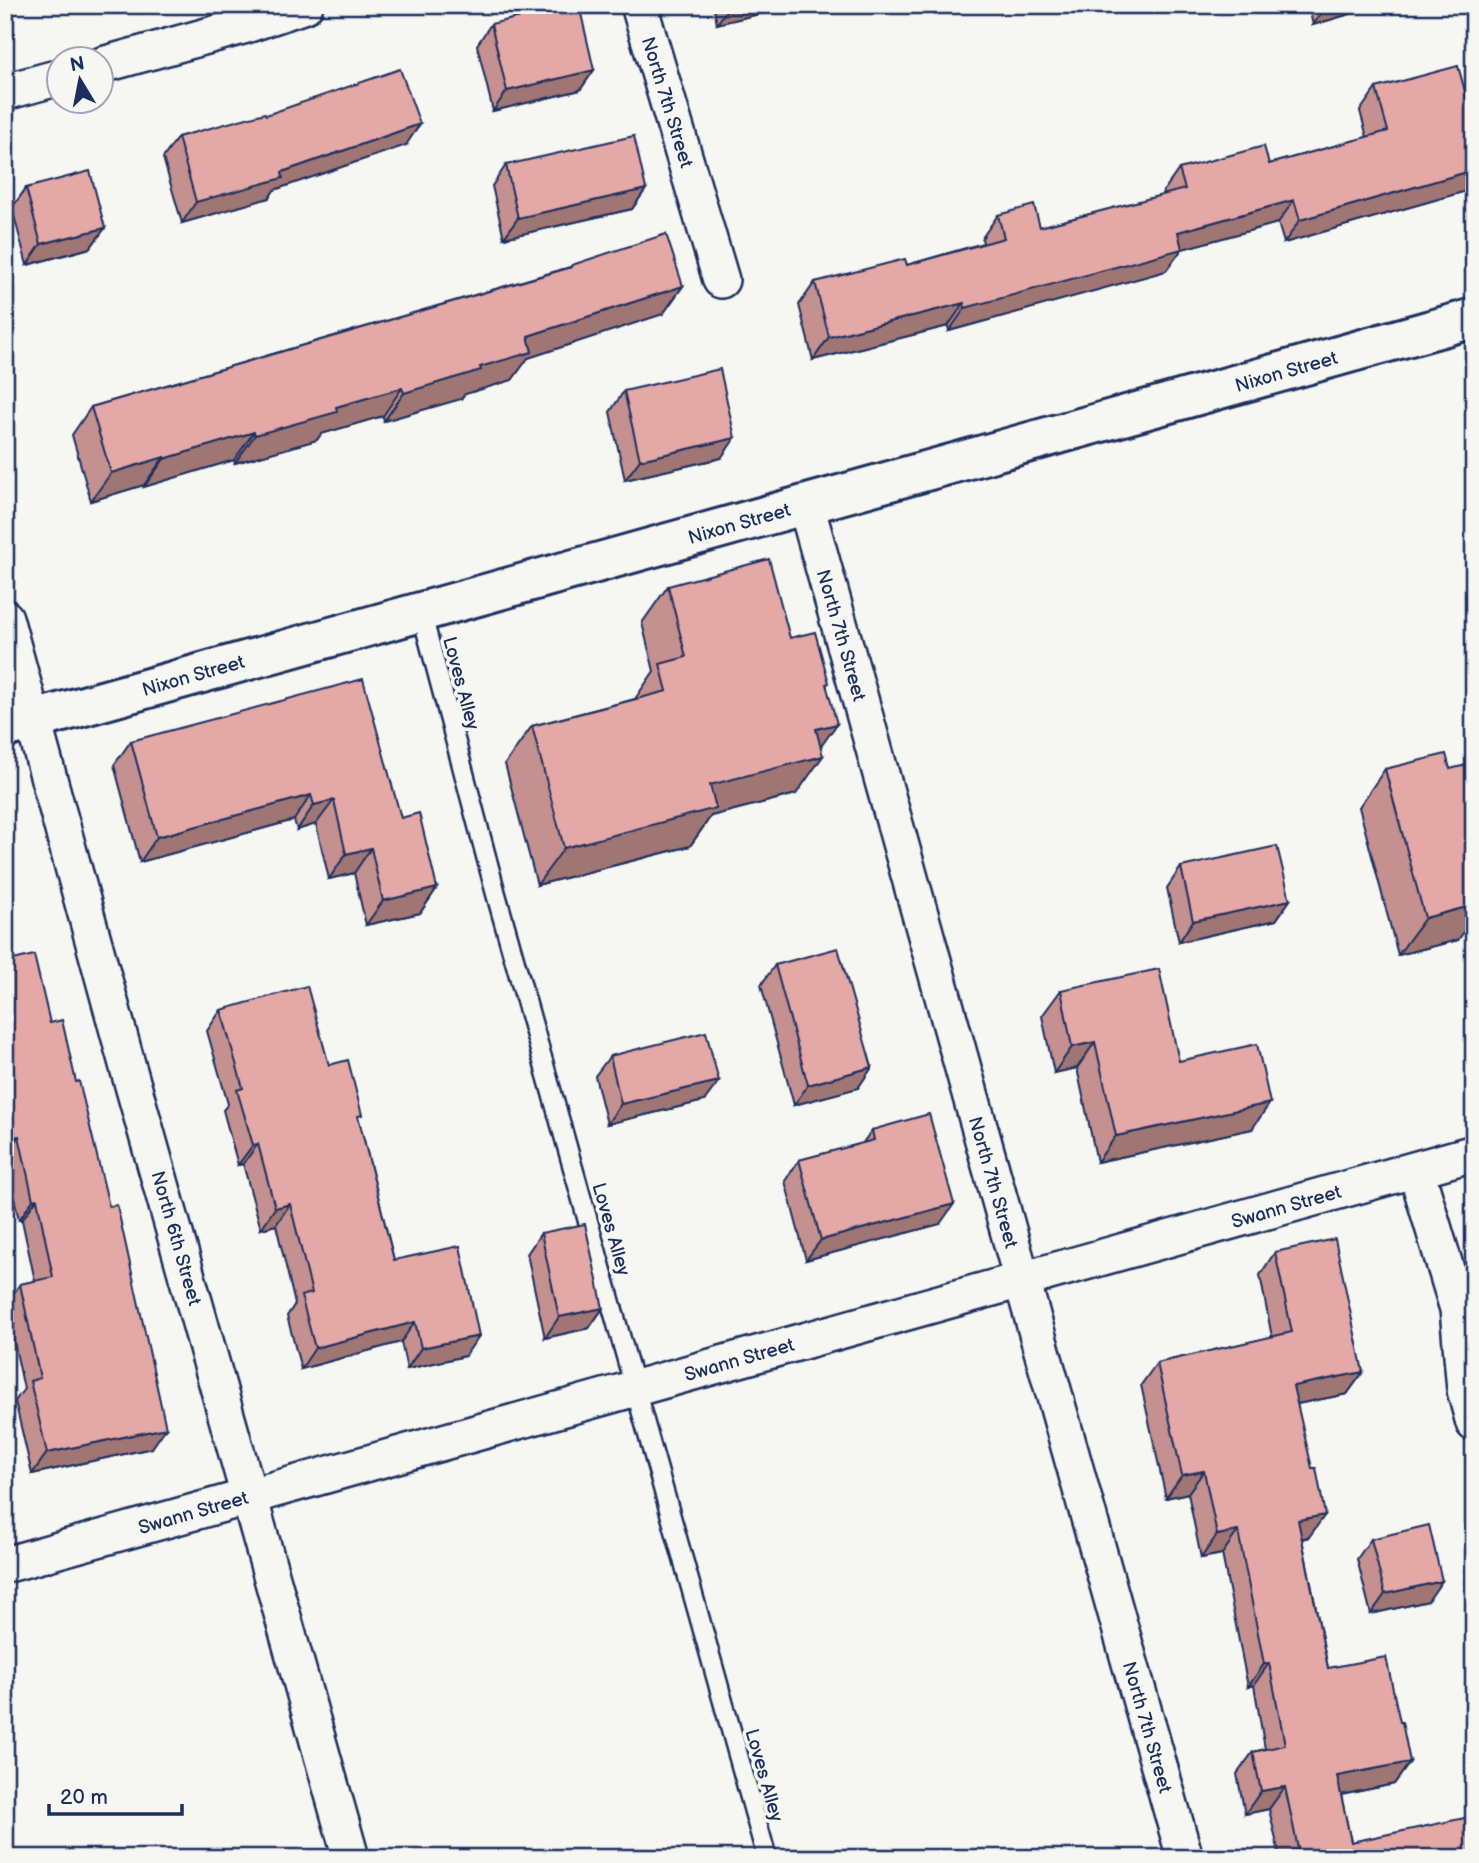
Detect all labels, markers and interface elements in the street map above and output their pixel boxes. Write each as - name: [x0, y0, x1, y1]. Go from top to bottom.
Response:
- street label: North 7th Street: [636, 34, 697, 171]
- north arrow: [46, 46, 116, 116]
- text: N: [68, 52, 86, 77]
- street label: Nixon Street: [1233, 347, 1340, 398]
- street label: Nixon Street: [686, 499, 793, 550]
- street label: North 7th Street: [811, 567, 870, 704]
- street label: Loves Alley: [437, 634, 484, 733]
- street label: Nixon Street: [140, 651, 247, 702]
- street label: North 7th Street: [963, 1114, 1022, 1251]
- street label: North 6th Street: [145, 1169, 206, 1308]
- street label: Loves Alley: [586, 1180, 635, 1279]
- street label: Swann Street: [1229, 1181, 1344, 1234]
- street label: Swann Street: [682, 1334, 797, 1387]
- street label: Swann Street: [136, 1487, 251, 1540]
- street label: North 7th Street: [1117, 1659, 1176, 1796]
- street label: Loves Alley: [739, 1726, 788, 1825]
- scale bar: [49, 1772, 182, 1816]
- text: 20 m: [60, 1785, 108, 1810]

